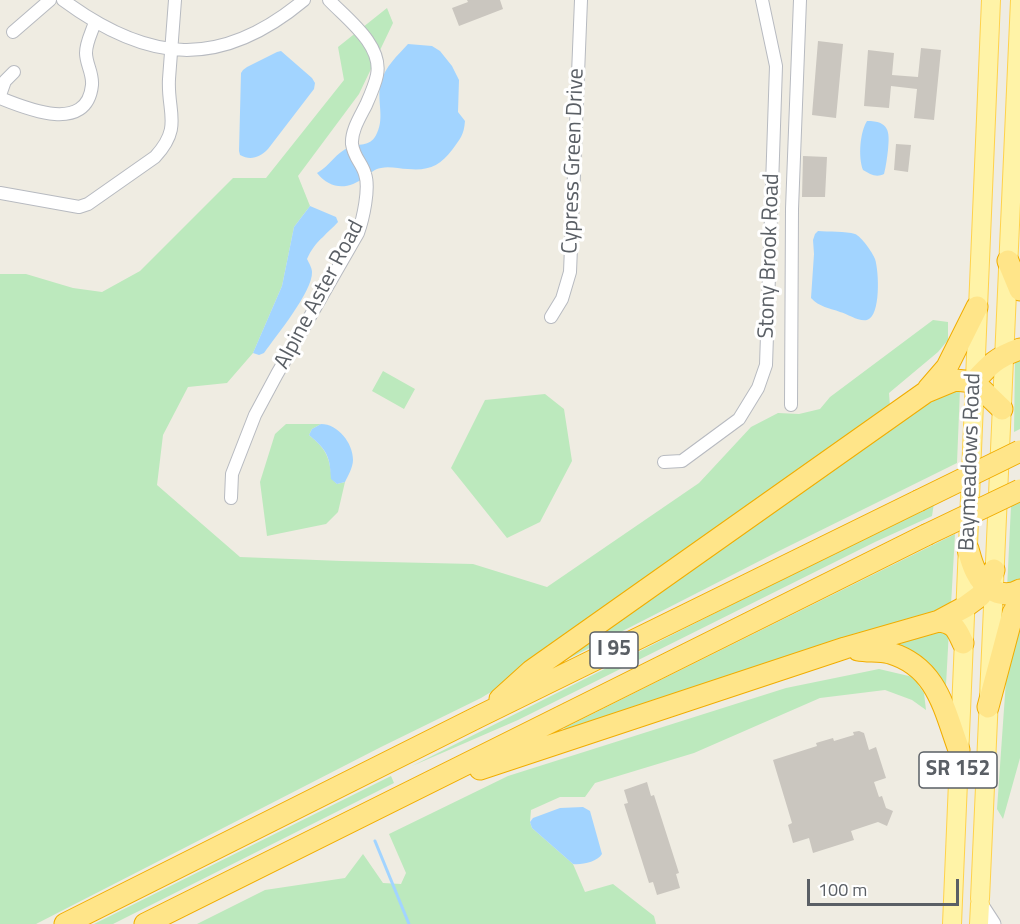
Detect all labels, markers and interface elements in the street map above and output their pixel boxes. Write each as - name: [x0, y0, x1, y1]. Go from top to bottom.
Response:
- street label: Cypress Green Drive: [558, 68, 590, 254]
- street label: Stony Brook Road: [754, 173, 786, 339]
- street label: Alpine Aster Road: [270, 216, 370, 374]
- street label: Baymeadows Road: [955, 373, 987, 551]
- road number: I 95: [590, 632, 638, 668]
- road number: SR 152: [919, 752, 997, 788]
- scale bar: [810, 867, 962, 905]
- text: 100 m: [818, 876, 867, 903]

